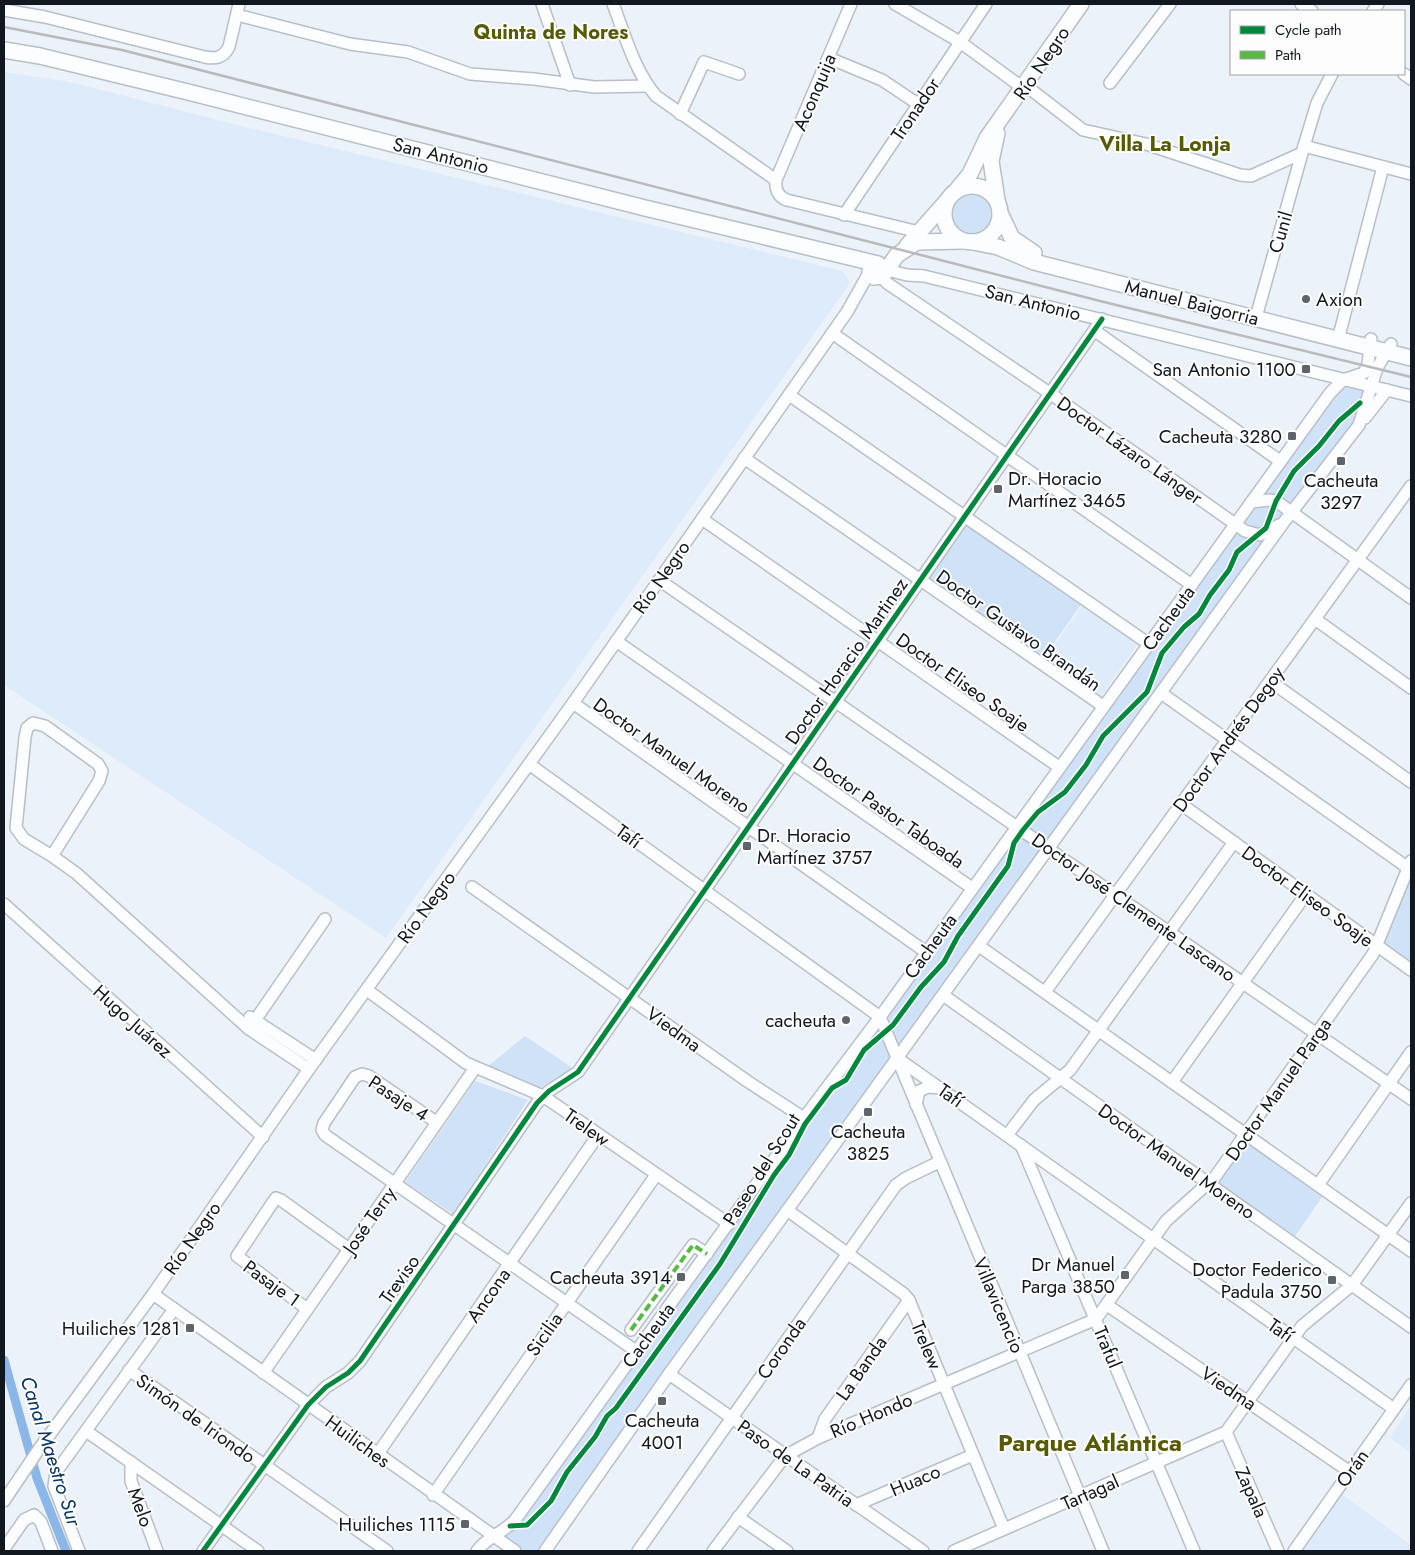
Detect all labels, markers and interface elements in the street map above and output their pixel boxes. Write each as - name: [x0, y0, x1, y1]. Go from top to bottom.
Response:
- legend: [1230, 10, 1405, 75]
- district label: Quinta de Nores: [474, 18, 628, 47]
- text: Cycle path: [1275, 19, 1342, 41]
- street label: Río Negro: [1007, 21, 1076, 105]
- text: Path: [1275, 44, 1301, 66]
- street label: Aconquija: [786, 49, 843, 135]
- street label: Tronador: [884, 72, 947, 146]
- district label: Villa La Lonja: [1098, 129, 1231, 159]
- street label: San Antonio: [390, 131, 492, 180]
- street label: Cunil: [1262, 208, 1299, 256]
- street label: Manuel Baigorria: [1122, 273, 1262, 332]
- street label: San Antonio: [982, 278, 1084, 327]
- place label: Axion: [1316, 286, 1363, 313]
- marker: Axion: [1300, 293, 1312, 305]
- place label: San Antonio 1100: [1152, 356, 1296, 383]
- marker: San Antonio 1100: [1300, 363, 1312, 375]
- street label: Doctor Lázaro Lánger: [1051, 390, 1208, 511]
- place label: Cacheuta 3280: [1159, 423, 1282, 450]
- marker: Cacheuta 3280: [1286, 430, 1298, 442]
- marker: Cacheuta 3297: [1335, 455, 1347, 467]
- place label: Dr. Horacio Martínez 3465: [1008, 465, 1126, 514]
- place label: Cacheuta 3297: [1304, 467, 1378, 516]
- marker: Dr. Horacio Martínez 3465: [992, 483, 1004, 495]
- street label: Río Negro: [626, 535, 696, 619]
- street label: Doctor Gustavo Brandán: [931, 563, 1107, 698]
- street label: Doctor Horacio Martinez: [779, 572, 914, 750]
- street label: Cacheuta: [1136, 580, 1201, 656]
- street label: Doctor Eliseo Soaje: [891, 626, 1035, 739]
- street label: Doctor Andrés Degoy: [1166, 660, 1291, 818]
- street label: Doctor Manuel Moreno: [588, 691, 756, 820]
- street label: Doctor Pastor Taboada: [807, 750, 970, 875]
- street label: Tafí: [610, 818, 648, 856]
- place label: Dr. Horacio Martínez 3757: [757, 822, 872, 871]
- street label: Doctor José Clemente Lascano: [1026, 827, 1241, 988]
- street label: Doctor Eliseo Soaje: [1236, 839, 1379, 954]
- marker: Dr. Horacio Martínez 3757: [741, 840, 753, 852]
- street label: Río Negro: [391, 866, 462, 949]
- street label: Cacheuta: [898, 908, 963, 984]
- street label: Hugo Juárez: [87, 978, 179, 1065]
- street label: Viedma: [641, 1000, 707, 1059]
- place label: cacheuta: [765, 1007, 836, 1034]
- street label: Doctor Manuel Parga: [1219, 1012, 1338, 1166]
- marker: cacheuta: [840, 1014, 852, 1026]
- street label: Pasaje 4: [363, 1069, 434, 1128]
- street label: Tafí: [932, 1077, 970, 1115]
- street label: Doctor Manuel Moreno: [1093, 1097, 1261, 1226]
- street label: Trelew: [558, 1102, 615, 1153]
- marker: Cacheuta 3825: [862, 1106, 874, 1118]
- street label: Paseo del Scout: [716, 1108, 807, 1231]
- place label: Cacheuta 3825: [831, 1118, 905, 1167]
- street label: José Terry: [335, 1181, 403, 1262]
- street label: Río Negro: [157, 1196, 227, 1280]
- street label: Treviso: [373, 1249, 426, 1309]
- place label: Dr Manuel Parga 3850: [1021, 1251, 1115, 1300]
- street label: Villavicencio: [966, 1253, 1031, 1357]
- street label: Pasaje 1: [238, 1254, 306, 1313]
- place label: Doctor Federico Padula 3750: [1192, 1256, 1322, 1305]
- street label: Ancona: [460, 1263, 517, 1328]
- place label: Cacheuta 3914: [550, 1264, 671, 1291]
- marker: Dr Manuel Parga 3850: [1119, 1269, 1131, 1281]
- marker: Cacheuta 3914: [675, 1271, 687, 1283]
- marker: Doctor Federico Padula 3750: [1326, 1274, 1338, 1286]
- street label: Cacheuta: [616, 1297, 681, 1373]
- street label: Sicilia: [520, 1307, 569, 1362]
- street label: Coronda: [750, 1312, 813, 1385]
- street label: Tafí: [1262, 1312, 1300, 1350]
- place label: Huiliches 1281: [62, 1315, 180, 1342]
- street label: Trelew: [904, 1317, 949, 1374]
- marker: Huiliches 1281: [184, 1322, 196, 1334]
- street label: Traful: [1087, 1322, 1128, 1372]
- street label: La Banda: [829, 1331, 893, 1406]
- street label: Viedma: [1195, 1360, 1262, 1417]
- street label: Simón de Iriondo: [131, 1367, 261, 1470]
- water label: Canal Maestro Sur: [13, 1373, 89, 1531]
- street label: Río Hondo: [826, 1386, 916, 1445]
- marker: Cacheuta 4001: [656, 1395, 668, 1407]
- place label: Cacheuta 4001: [625, 1407, 699, 1456]
- street label: Huiliches: [320, 1409, 396, 1474]
- street label: Paso de La Patria: [732, 1413, 859, 1514]
- district label: Parque Atlántica: [998, 1425, 1182, 1460]
- street label: Orán: [1330, 1444, 1375, 1493]
- street label: Huaco: [886, 1458, 944, 1503]
- street label: Zapala: [1228, 1463, 1275, 1522]
- street label: Tartagal: [1057, 1468, 1123, 1517]
- street label: Melo: [121, 1484, 160, 1531]
- place label: Huiliches 1115: [339, 1511, 455, 1538]
- marker: Huiliches 1115: [459, 1518, 471, 1530]

